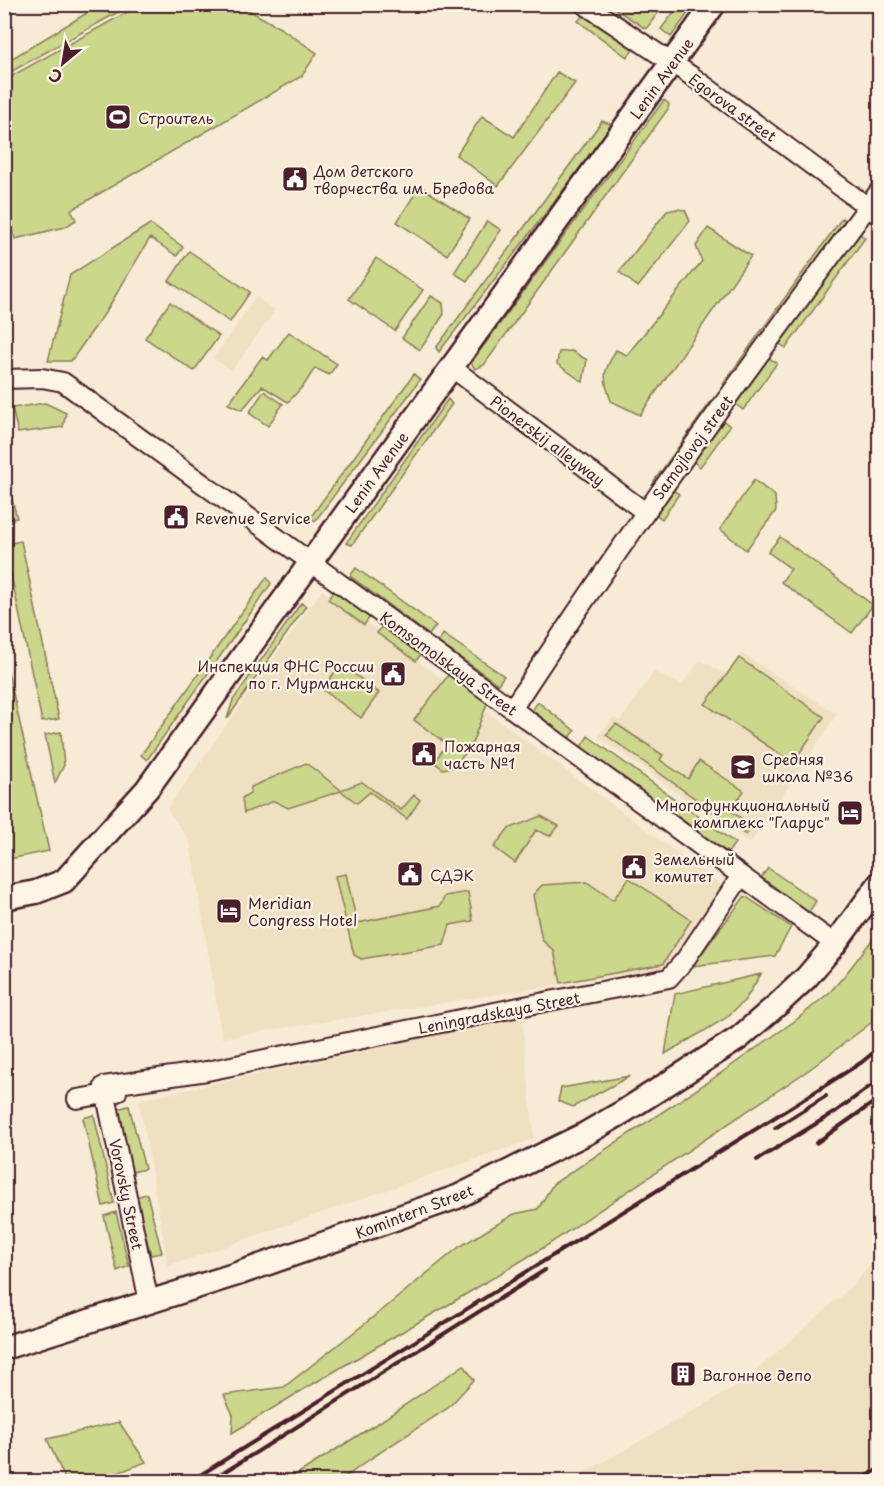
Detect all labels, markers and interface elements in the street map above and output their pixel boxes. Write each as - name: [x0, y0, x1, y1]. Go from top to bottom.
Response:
- north arrow: [33, 33, 93, 93]
- street label: Lenin Avenue: [624, 33, 698, 123]
- text: С: [44, 63, 66, 90]
- street label: Egorova street: [684, 67, 782, 147]
- sports icon: Строитель: [103, 102, 133, 132]
- place label: Строитель: [138, 106, 214, 129]
- place label: Дом детского творчества им. Бредова: [313, 159, 495, 199]
- public building icon: Дом детского творчества им. Бредова: [280, 164, 310, 194]
- street label: Pionerskij alleyway: [486, 389, 610, 491]
- street label: Samojlovoj street: [646, 390, 738, 504]
- street label: Lenin Avenue: [339, 427, 413, 517]
- public building icon: Revenue Service: [161, 502, 191, 532]
- place label: Revenue Service: [195, 506, 311, 529]
- street label: Komsomolskaya Street: [376, 605, 522, 721]
- place label: Инспекция ФНС России по г. Мурманску: [198, 654, 374, 694]
- public building icon: Инспекция ФНС России по г. Мурманску: [378, 659, 408, 689]
- place label: Пожарная часть №1: [444, 734, 521, 774]
- public building icon: Пожарная часть №1: [409, 739, 439, 769]
- place label: Средняя школа №36: [762, 747, 853, 787]
- school or university icon: Средняя школа №36: [728, 752, 758, 782]
- place label: Многофункциональный комплекс "Гларус": [655, 793, 830, 833]
- hotel icon: Многофункциональный комплекс "Гларус": [835, 798, 865, 828]
- place label: Земельный комитет: [654, 847, 735, 887]
- public building icon: Земельный комитет: [619, 852, 649, 882]
- public building icon: СДЭК: [395, 859, 425, 889]
- place label: СДЭК: [430, 863, 474, 886]
- place label: Meridian Congress Hotel: [248, 891, 357, 931]
- hotel icon: Meridian Congress Hotel: [214, 896, 244, 926]
- street label: Leningradskaya Street: [416, 985, 582, 1039]
- street label: Vorovsky Street: [104, 1136, 150, 1252]
- street label: Komintern Street: [352, 1178, 476, 1244]
- building icon: Вагонное депо: [668, 1359, 698, 1389]
- place label: Вагонное депо: [702, 1363, 812, 1386]

